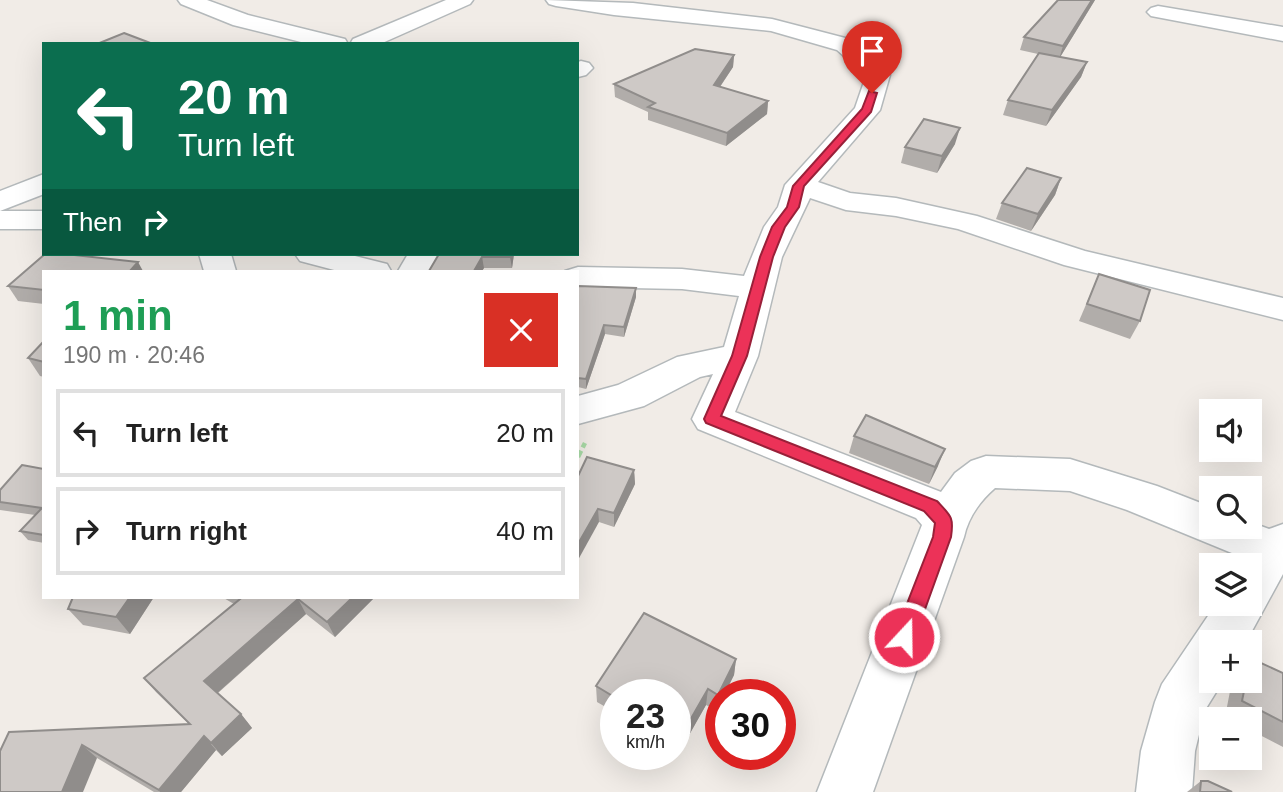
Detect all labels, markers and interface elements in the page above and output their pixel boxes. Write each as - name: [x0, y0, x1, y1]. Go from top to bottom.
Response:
- pin: [842, 21, 902, 93]
- icon: arrive: [853, 32, 891, 70]
- icon: left: [63, 70, 154, 161]
- text: 20 m: [178, 70, 290, 124]
- text: Turn left: [178, 127, 294, 163]
- icon: right: [136, 203, 174, 241]
- text: Then: [63, 207, 122, 237]
- text: 1 min: [63, 292, 173, 339]
- button: close: [484, 293, 558, 367]
- text: 190 m · 20:46: [63, 342, 205, 368]
- map controls: [1199, 399, 1262, 770]
- button: sound: [1199, 399, 1262, 462]
- icon: left: [67, 414, 105, 452]
- text: Turn left: [126, 418, 228, 448]
- text: 20 m: [496, 418, 554, 448]
- button: search: [1199, 476, 1262, 539]
- icon: right: [67, 512, 105, 550]
- text: Turn right: [126, 516, 247, 546]
- text: 40 m: [496, 516, 554, 546]
- button: layers: [1199, 553, 1262, 616]
- position arrow: [867, 600, 941, 674]
- button: +: [1199, 630, 1262, 693]
- speed limit sign: 30: [705, 679, 796, 770]
- text: 23: [626, 696, 665, 735]
- button: −: [1199, 707, 1262, 770]
- text: km/h: [626, 732, 665, 752]

